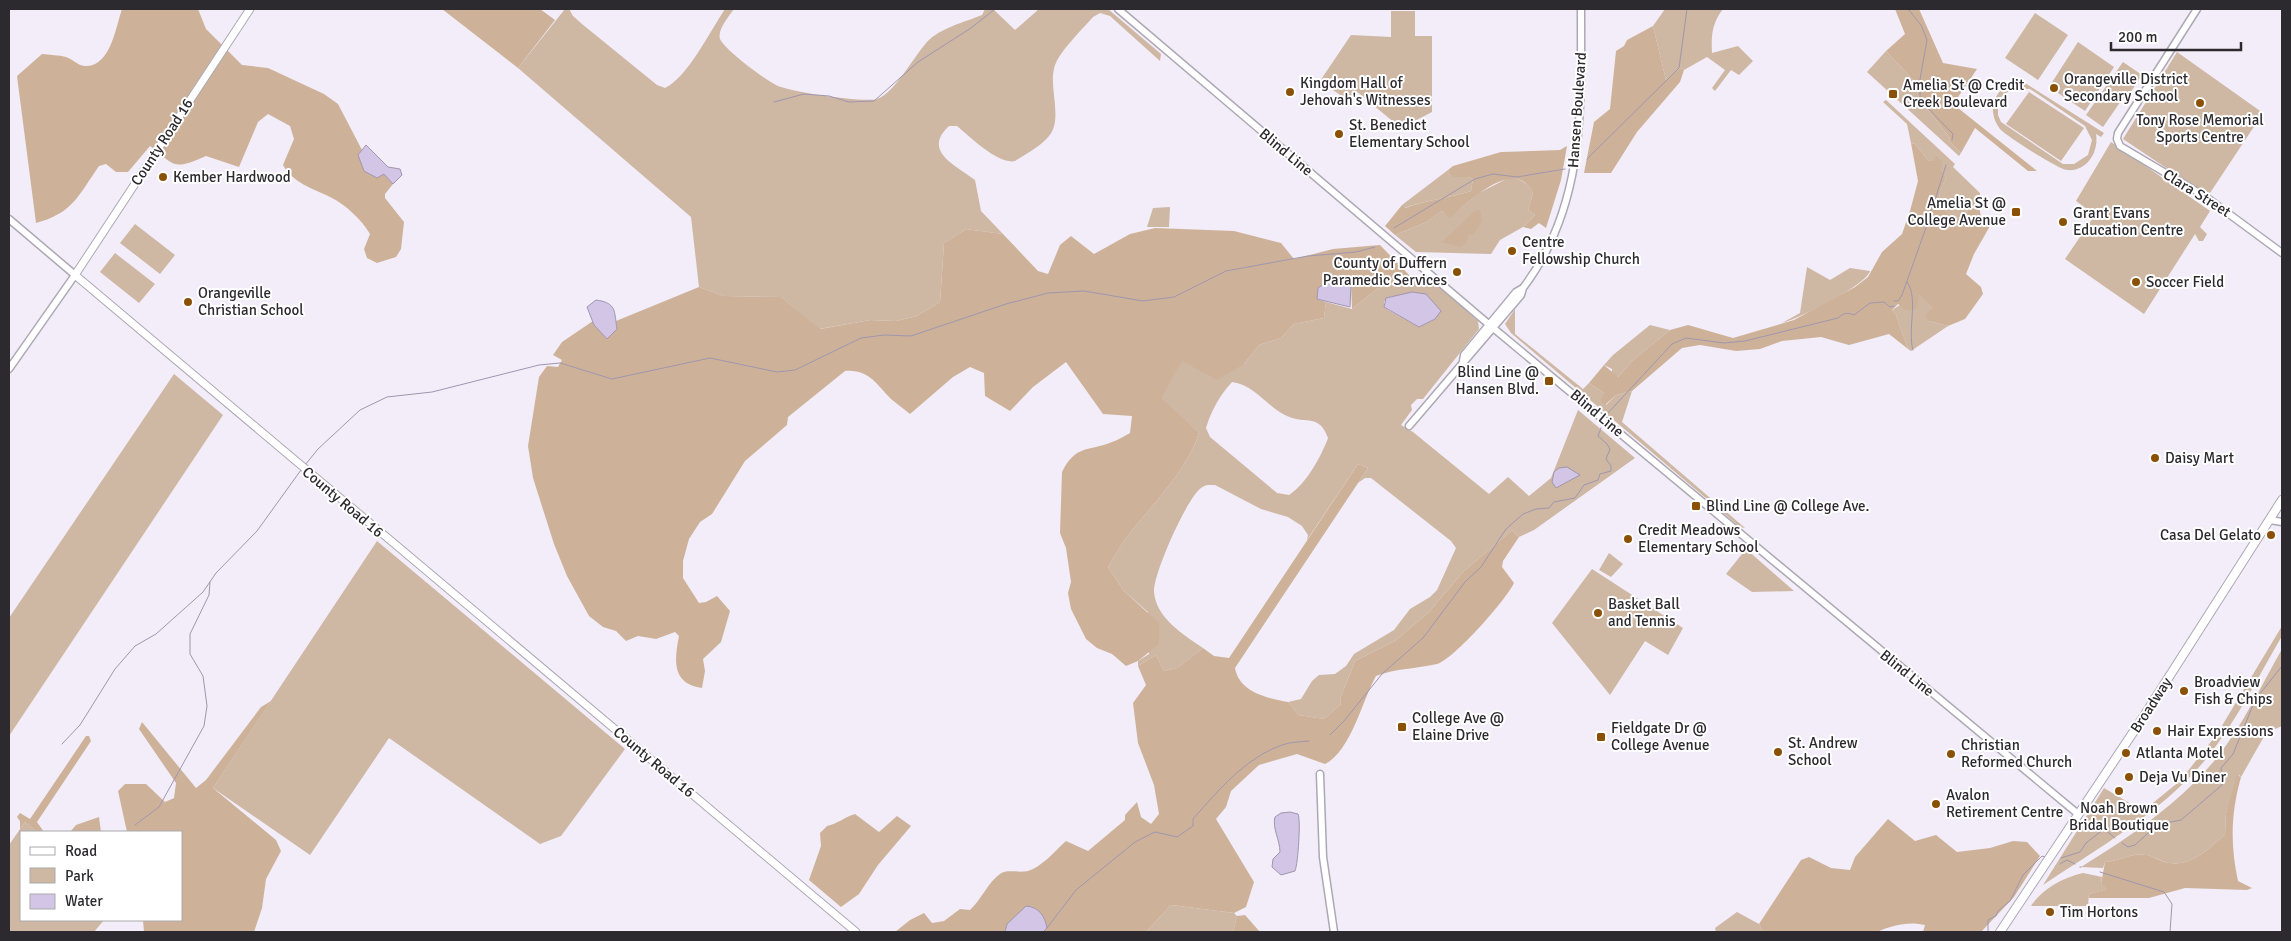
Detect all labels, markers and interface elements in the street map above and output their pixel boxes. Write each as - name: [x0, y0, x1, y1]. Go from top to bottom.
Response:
- scale bar: [2111, 20, 2241, 52]
- text: 200 m: [2118, 28, 2158, 46]
- street label: Hansen Boulevard: [1564, 52, 1590, 168]
- place label: Orangeville District Secondary School: [2064, 70, 2188, 105]
- place label: Kingdom Hall of Jehovah's Witnesses: [1300, 74, 1431, 109]
- place label: Amelia St @ Credit Creek Boulevard: [1903, 76, 2024, 111]
- marker: Orangeville District Secondary School: [2048, 82, 2060, 94]
- marker: Kingdom Hall of Jehovah's Witnesses: [1284, 86, 1296, 98]
- marker: Amelia St @ Credit Creek Boulevard: [1887, 88, 1899, 100]
- street label: County Road 16: [127, 95, 197, 189]
- marker: Tony Rose Memorial Sports Centre: [2194, 97, 2206, 109]
- place label: Tony Rose Memorial Sports Centre: [2136, 111, 2264, 146]
- place label: St. Benedict Elementary School: [1349, 116, 1470, 151]
- street label: Blind Line: [1256, 124, 1316, 180]
- marker: St. Benedict Elementary School: [1333, 128, 1345, 140]
- street label: Clara Street: [2160, 165, 2234, 221]
- place label: Kember Hardwood: [173, 168, 291, 186]
- marker: Kember Hardwood: [157, 171, 169, 183]
- place label: Amelia St @ College Avenue: [1908, 194, 2006, 229]
- place label: Grant Evans Education Centre: [2073, 204, 2183, 239]
- marker: Amelia St @ College Avenue: [2010, 206, 2022, 218]
- marker: Grant Evans Education Centre: [2057, 216, 2069, 228]
- place label: Centre Fellowship Church: [1522, 233, 1640, 268]
- marker: Centre Fellowship Church: [1506, 245, 1518, 257]
- place label: County of Duffern Paramedic Services: [1323, 254, 1447, 289]
- marker: County of Duffern Paramedic Services: [1451, 266, 1463, 278]
- place label: Soccer Field: [2146, 273, 2224, 291]
- marker: Soccer Field: [2130, 276, 2142, 288]
- place label: Orangeville Christian School: [198, 284, 304, 319]
- marker: Orangeville Christian School: [182, 296, 194, 308]
- place label: Blind Line @ Hansen Blvd.: [1456, 363, 1539, 398]
- marker: Blind Line @ Hansen Blvd.: [1543, 375, 1555, 387]
- street label: Blind Line: [1567, 385, 1627, 441]
- place label: Daisy Mart: [2165, 449, 2234, 467]
- marker: Daisy Mart: [2149, 452, 2161, 464]
- street label: County Road 16: [299, 463, 387, 541]
- place label: Blind Line @ College Ave.: [1706, 497, 1870, 515]
- marker: Blind Line @ College Ave.: [1690, 500, 1702, 512]
- place label: Credit Meadows Elementary School: [1638, 521, 1759, 556]
- place label: Casa Del Gelato: [2160, 526, 2261, 544]
- marker: Casa Del Gelato: [2265, 529, 2277, 541]
- marker: Credit Meadows Elementary School: [1622, 533, 1634, 545]
- place label: Basket Ball and Tennis: [1608, 595, 1680, 630]
- marker: Basket Ball and Tennis: [1592, 607, 1604, 619]
- street label: Blind Line: [1876, 646, 1938, 700]
- place label: Broadview Fish & Chips: [2194, 673, 2273, 708]
- street label: Broadway: [2126, 674, 2176, 736]
- marker: Broadview Fish & Chips: [2178, 685, 2190, 697]
- place label: College Ave @ Elaine Drive: [1412, 709, 1504, 744]
- place label: Fieldgate Dr @ College Avenue: [1611, 719, 1709, 754]
- marker: College Ave @ Elaine Drive: [1396, 721, 1408, 733]
- place label: Hair Expressions: [2167, 722, 2274, 740]
- street label: County Road 16: [610, 723, 698, 801]
- marker: Hair Expressions: [2151, 725, 2163, 737]
- marker: Fieldgate Dr @ College Avenue: [1595, 731, 1607, 743]
- place label: St. Andrew School: [1788, 734, 1858, 769]
- place label: Christian Reformed Church: [1961, 736, 2072, 771]
- place label: Atlanta Motel: [2136, 744, 2223, 762]
- marker: St. Andrew School: [1772, 746, 1784, 758]
- marker: Atlanta Motel: [2120, 747, 2132, 759]
- marker: Christian Reformed Church: [1945, 748, 1957, 760]
- place label: Deja Vu Diner: [2139, 768, 2226, 786]
- marker: Deja Vu Diner: [2123, 771, 2135, 783]
- marker: Noah Brown Bridal Boutique: [2113, 785, 2125, 797]
- place label: Avalon Retirement Centre: [1946, 786, 2063, 821]
- marker: Avalon Retirement Centre: [1930, 798, 1942, 810]
- place label: Noah Brown Bridal Boutique: [2069, 799, 2169, 834]
- legend: [20, 831, 182, 921]
- text: Road: [65, 842, 97, 860]
- text: Park: [65, 867, 94, 885]
- text: Water: [65, 892, 103, 910]
- place label: Tim Hortons: [2060, 903, 2139, 921]
- marker: Tim Hortons: [2044, 906, 2056, 918]

